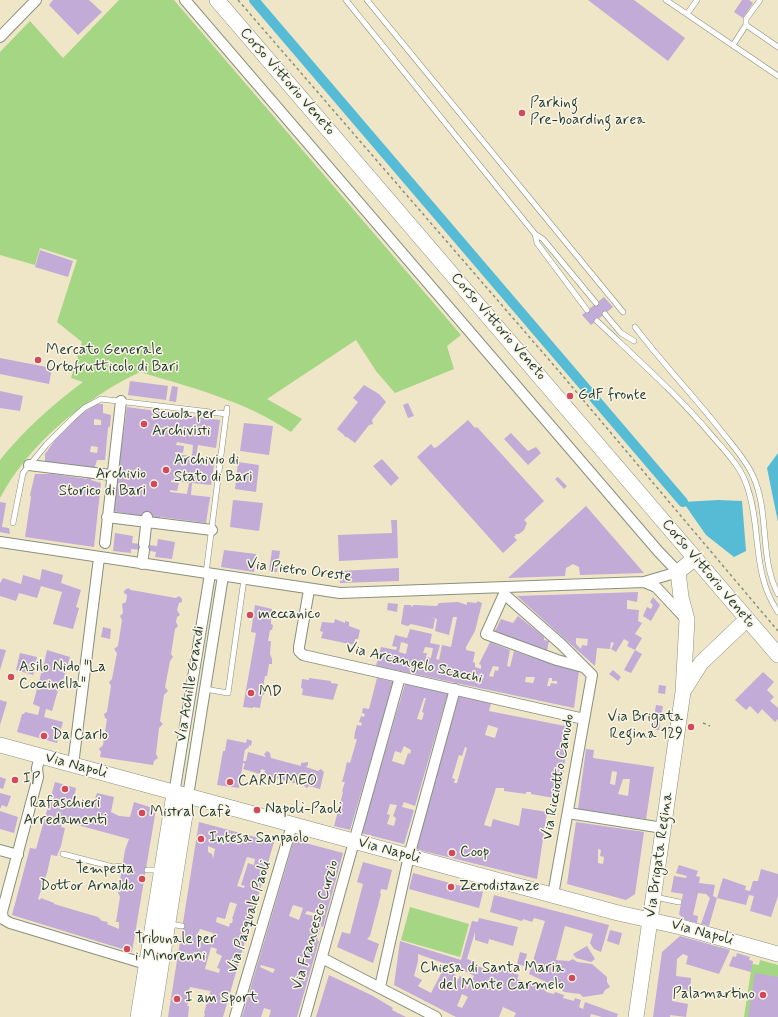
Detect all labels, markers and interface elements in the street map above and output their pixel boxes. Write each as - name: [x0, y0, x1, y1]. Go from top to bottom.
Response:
- street label: Corso Vittorio Veneto: [235, 25, 339, 139]
- place label: Parking Pre-boarding area: [530, 95, 645, 130]
- marker: Parking Pre-boarding area: [517, 108, 527, 118]
- street label: Corso Vittorio Veneto: [446, 270, 550, 384]
- place label: Mercato Generale Ortofrutticolo di Bari: [46, 342, 179, 377]
- marker: Mercato Generale Ortofrutticolo di Bari: [33, 355, 43, 365]
- place label: GdF fronte: [578, 387, 647, 405]
- marker: GdF fronte: [565, 391, 575, 401]
- place label: Scuola per Archivisti: [152, 406, 216, 441]
- marker: Scuola per Archivisti: [139, 419, 149, 429]
- place label: Archivio di Stato di Bari: [174, 452, 252, 487]
- marker: Archivio di Stato di Bari: [161, 465, 171, 475]
- place label: Archivio Storico di Bari: [59, 466, 146, 501]
- marker: Archivio Storico di Bari: [149, 479, 159, 489]
- street label: Corso Vittorio Veneto: [657, 516, 759, 632]
- street label: Via Pietro Oreste: [245, 556, 353, 586]
- place label: meccanico: [258, 606, 320, 624]
- marker: meccanico: [245, 610, 255, 620]
- street label: Via Achille Grandi: [173, 625, 209, 743]
- street label: Via Arcangelo Scacchi: [344, 640, 484, 688]
- place label: Asilo Nido "La Coccinella": [19, 659, 106, 694]
- marker: Asilo Nido "La Coccinella": [6, 672, 16, 682]
- place label: MD: [259, 684, 282, 702]
- marker: MD: [246, 688, 256, 698]
- place label: Via Brigata Regina 129: [607, 709, 683, 744]
- street label: Via Ricciotto Canudo: [539, 713, 579, 841]
- marker: Via Brigata Regina 129: [686, 722, 696, 732]
- place label: Da Carlo: [52, 727, 108, 745]
- marker: Da Carlo: [39, 731, 49, 741]
- street label: Via Napoli: [43, 749, 109, 783]
- place label: IP: [23, 771, 40, 789]
- place label: CARNIMEO: [238, 773, 317, 791]
- marker: IP: [10, 775, 20, 785]
- marker: CARNIMEO: [225, 777, 235, 787]
- marker: Rafaschieri Arredamenti: [60, 784, 70, 794]
- street label: Via Brigata Regina: [642, 791, 678, 919]
- place label: Rafaschieri Arredamenti: [23, 795, 107, 830]
- place label: Napoli-Paoli: [265, 801, 342, 819]
- place label: Mistral Cafè: [150, 804, 230, 822]
- marker: Napoli-Paoli: [252, 805, 262, 815]
- marker: Mistral Cafè: [137, 808, 147, 818]
- place label: Intesa Sanpaolo: [209, 830, 309, 848]
- marker: Intesa Sanpaolo: [196, 834, 206, 844]
- street label: Via Napoli: [356, 834, 422, 868]
- place label: Coop: [460, 844, 489, 862]
- marker: Coop: [447, 848, 457, 858]
- street label: Via Francesco Curzio: [289, 858, 343, 992]
- street label: Via Pasquale Paoli: [224, 859, 276, 975]
- place label: Tempesta Dottor Arnaldo: [40, 861, 134, 896]
- marker: Tempesta Dottor Arnaldo: [137, 874, 147, 884]
- place label: Zerodistanze: [459, 878, 540, 896]
- marker: Zerodistanze: [446, 882, 456, 892]
- street label: Via Napoli: [669, 916, 735, 950]
- place label: Tribunale per i Minorenni: [135, 931, 216, 966]
- marker: Tribunale per i Minorenni: [122, 944, 132, 954]
- place label: Chiesa di Santa Maria del Monte Carmelo: [420, 960, 564, 995]
- marker: Chiesa di Santa Maria del Monte Carmelo: [567, 973, 577, 983]
- place label: Palamartino: [673, 986, 755, 1004]
- place label: I am Sport: [185, 990, 258, 1008]
- marker: Palamartino: [758, 990, 768, 1000]
- marker: I am Sport: [172, 994, 182, 1004]

